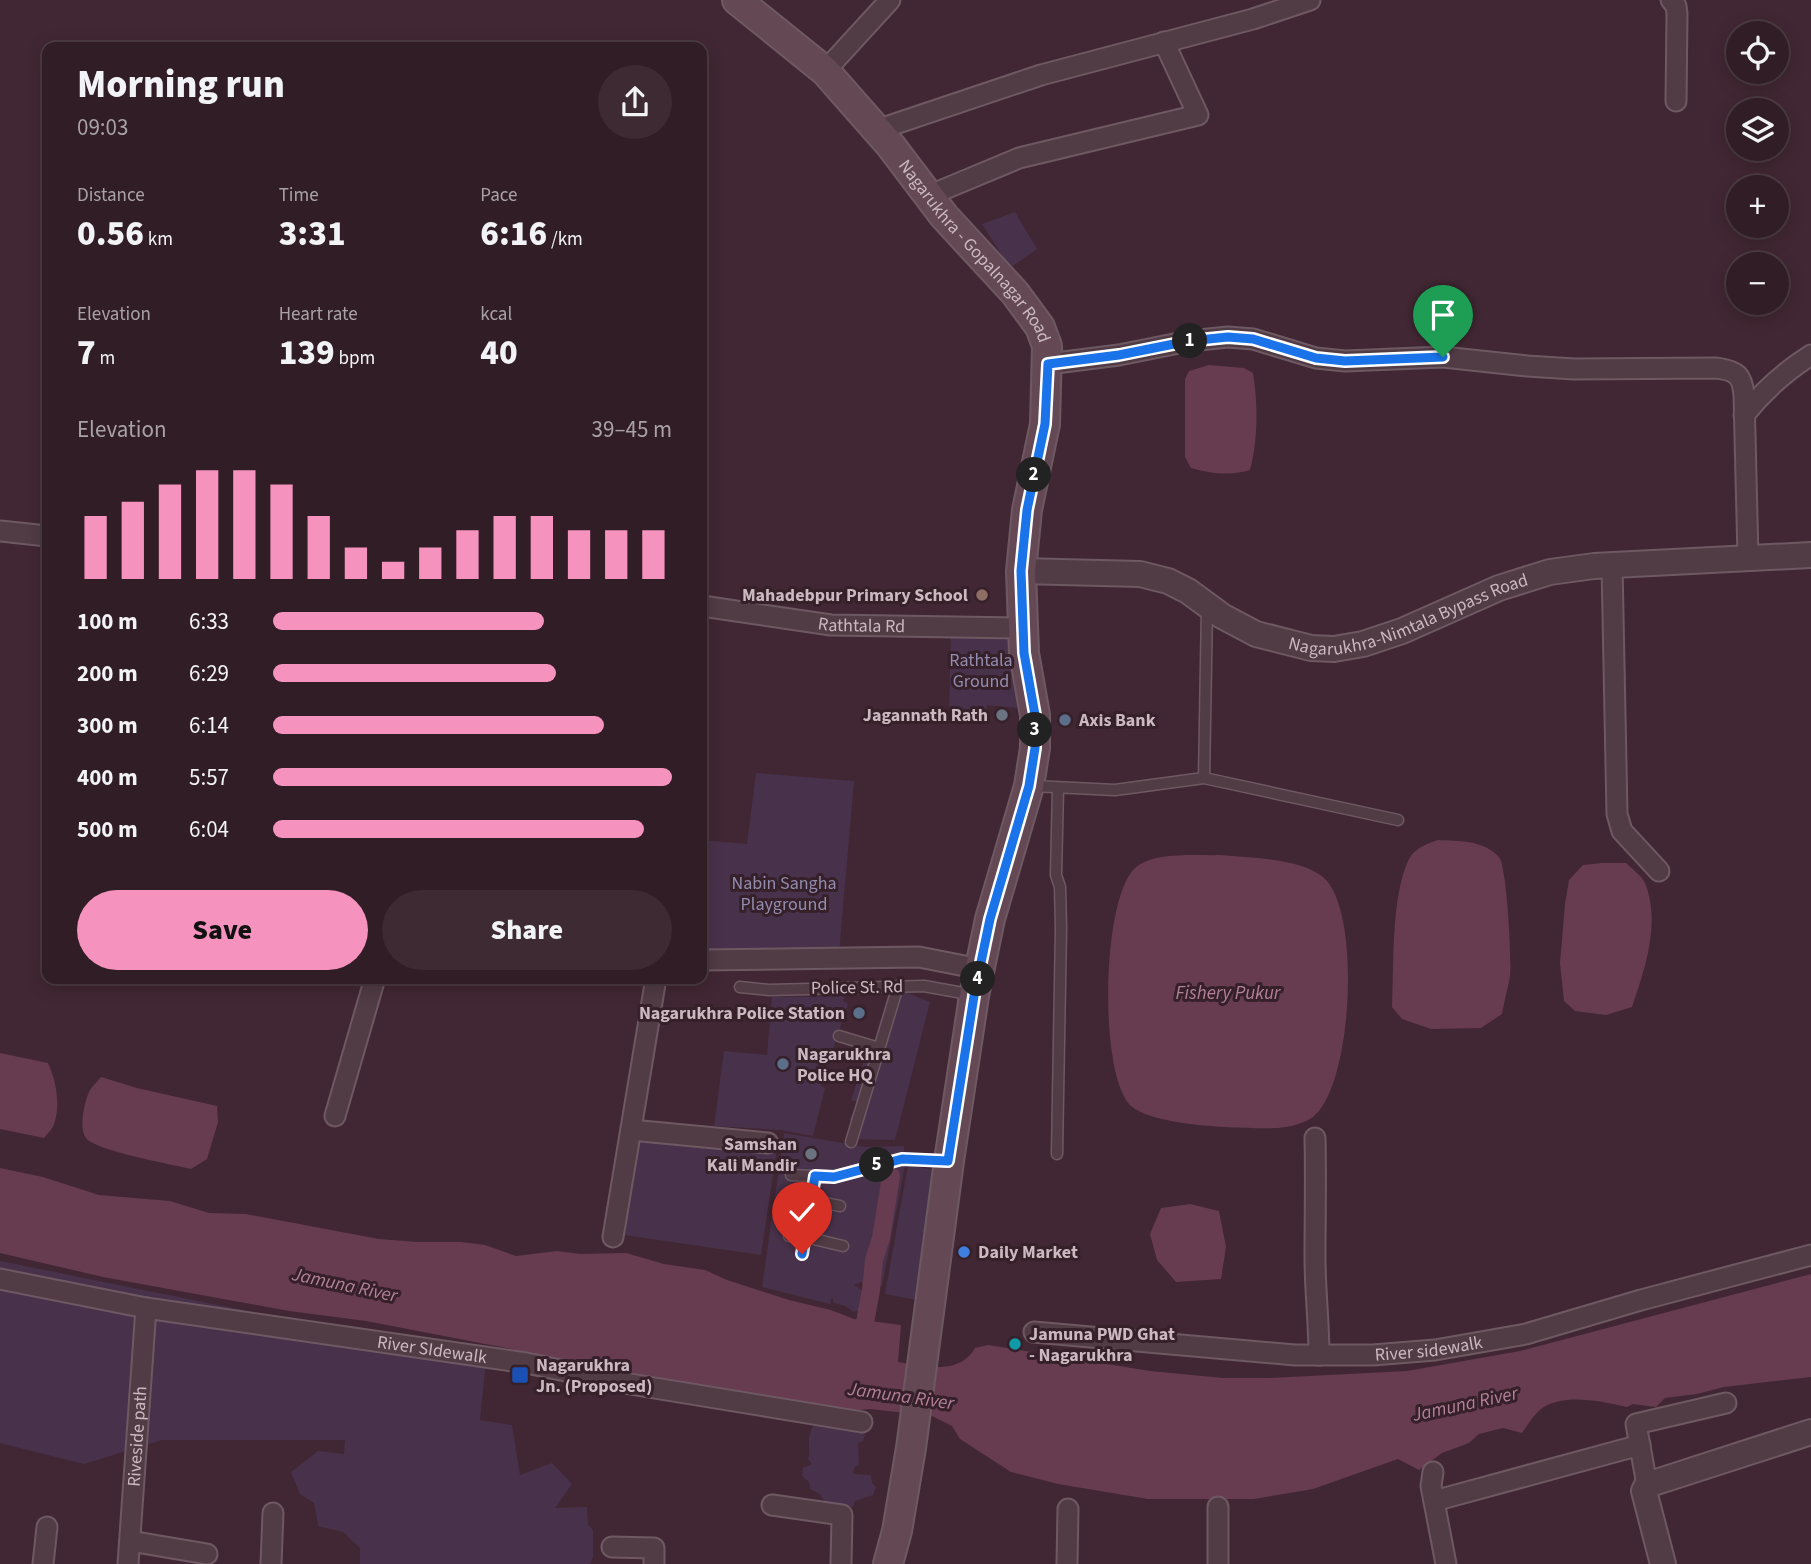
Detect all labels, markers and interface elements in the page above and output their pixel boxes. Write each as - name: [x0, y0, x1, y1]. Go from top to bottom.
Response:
- map controls: [1726, 21, 1789, 315]
- button: locate: [1726, 21, 1789, 84]
- text: Morning run: [77, 58, 285, 112]
- button: share: [598, 65, 672, 139]
- button: layers: [1726, 98, 1789, 161]
- text: 09:03: [77, 111, 128, 144]
- street label: Nagarukhra - Gopalnagar Road: [893, 154, 1057, 346]
- button: +: [1726, 175, 1789, 238]
- text: Distance: [77, 182, 145, 209]
- text: Time: [279, 182, 319, 209]
- text: Pace: [480, 182, 518, 209]
- text: 0.56: [77, 209, 144, 259]
- text: 3:31: [279, 209, 346, 259]
- text: 6:16: [480, 209, 547, 259]
- text: km: [144, 226, 173, 253]
- text: /km: [547, 226, 583, 253]
- button: −: [1726, 252, 1789, 315]
- pin: [1413, 285, 1473, 357]
- icon: arrive: [1424, 296, 1462, 334]
- text: Elevation: [77, 301, 151, 328]
- text: Heart rate: [279, 301, 358, 328]
- text: kcal: [480, 301, 512, 328]
- pin: 1: [1172, 324, 1208, 358]
- text: 1: [1184, 327, 1195, 354]
- text: 7: [77, 328, 96, 378]
- text: 139: [279, 328, 335, 378]
- text: 40: [480, 328, 518, 378]
- text: m: [96, 345, 115, 372]
- text: bpm: [335, 345, 375, 372]
- text: Elevation: [77, 413, 167, 446]
- text: 39–45 m: [592, 413, 672, 446]
- pin: 2: [1016, 458, 1052, 492]
- text: 2: [1028, 461, 1039, 488]
- street label: Nagarukhra-Nimtala Bypass Road: [1286, 568, 1531, 662]
- place label: Mahadebpur Primary School: [742, 583, 968, 608]
- marker: Mahadebpur Primary School: [974, 587, 990, 603]
- text: 100 m: [77, 605, 138, 638]
- text: 6:33: [189, 605, 229, 638]
- street label: Rathtala Rd: [816, 611, 905, 639]
- park label: Rathtala Ground: [949, 648, 1013, 694]
- text: 200 m: [77, 657, 138, 690]
- text: 6:29: [189, 657, 229, 690]
- place label: Jagannath Rath: [863, 703, 988, 728]
- marker: Jagannath Rath: [994, 707, 1010, 723]
- place label: Axis Bank: [1078, 708, 1156, 733]
- text: 300 m: [77, 709, 138, 742]
- text: 6:14: [189, 709, 229, 742]
- pin: 3: [1018, 712, 1052, 748]
- marker: Axis Bank: [1057, 712, 1073, 728]
- text: 3: [1029, 716, 1040, 743]
- text: 400 m: [77, 761, 138, 794]
- text: 5:57: [189, 761, 229, 794]
- text: 500 m: [77, 813, 138, 846]
- text: 6:04: [189, 813, 229, 846]
- park label: Nabin Sangha Playground: [731, 871, 837, 917]
- button: Save: [77, 890, 368, 970]
- button: Share: [382, 890, 672, 970]
- pin: 4: [960, 962, 996, 996]
- text: 4: [972, 965, 983, 992]
- street label: Police St. Rd: [811, 974, 903, 1001]
- water label: Fishery Pukur: [1176, 980, 1282, 1007]
- place label: Nagarukhra Police Station: [639, 1001, 845, 1026]
- marker: Nagarukhra Police Station: [851, 1005, 867, 1021]
- place label: Nagarukhra Police HQ: [797, 1042, 891, 1088]
- marker: Nagarukhra Police HQ: [775, 1056, 791, 1072]
- place label: Samshan Kali Mandir: [707, 1132, 798, 1178]
- marker: Samshan Kali Mandir: [803, 1146, 819, 1162]
- pin: 5: [860, 1148, 894, 1182]
- text: 5: [871, 1151, 882, 1178]
- pin: [772, 1182, 832, 1254]
- icon: check: [783, 1193, 821, 1231]
- place label: Daily Market: [978, 1240, 1078, 1265]
- marker: Daily Market: [956, 1244, 972, 1260]
- water label: Jamuna River: [289, 1261, 401, 1310]
- place label: Jamuna PWD Ghat - Nagarukhra: [1029, 1322, 1175, 1368]
- street label: River SIdewalk: [376, 1330, 489, 1370]
- street label: River sidewalk: [1374, 1330, 1484, 1368]
- marker: Jamuna PWD Ghat - Nagarukhra: [1007, 1336, 1023, 1352]
- place label: Nagarukhra Jn. (Proposed): [536, 1353, 652, 1399]
- marker: Nagarukhra Jn. (Proposed): [510, 1365, 530, 1385]
- water label: Jamuna River: [845, 1376, 957, 1418]
- water label: Jamuna River: [1409, 1380, 1522, 1429]
- street label: Riveside path: [121, 1385, 153, 1488]

